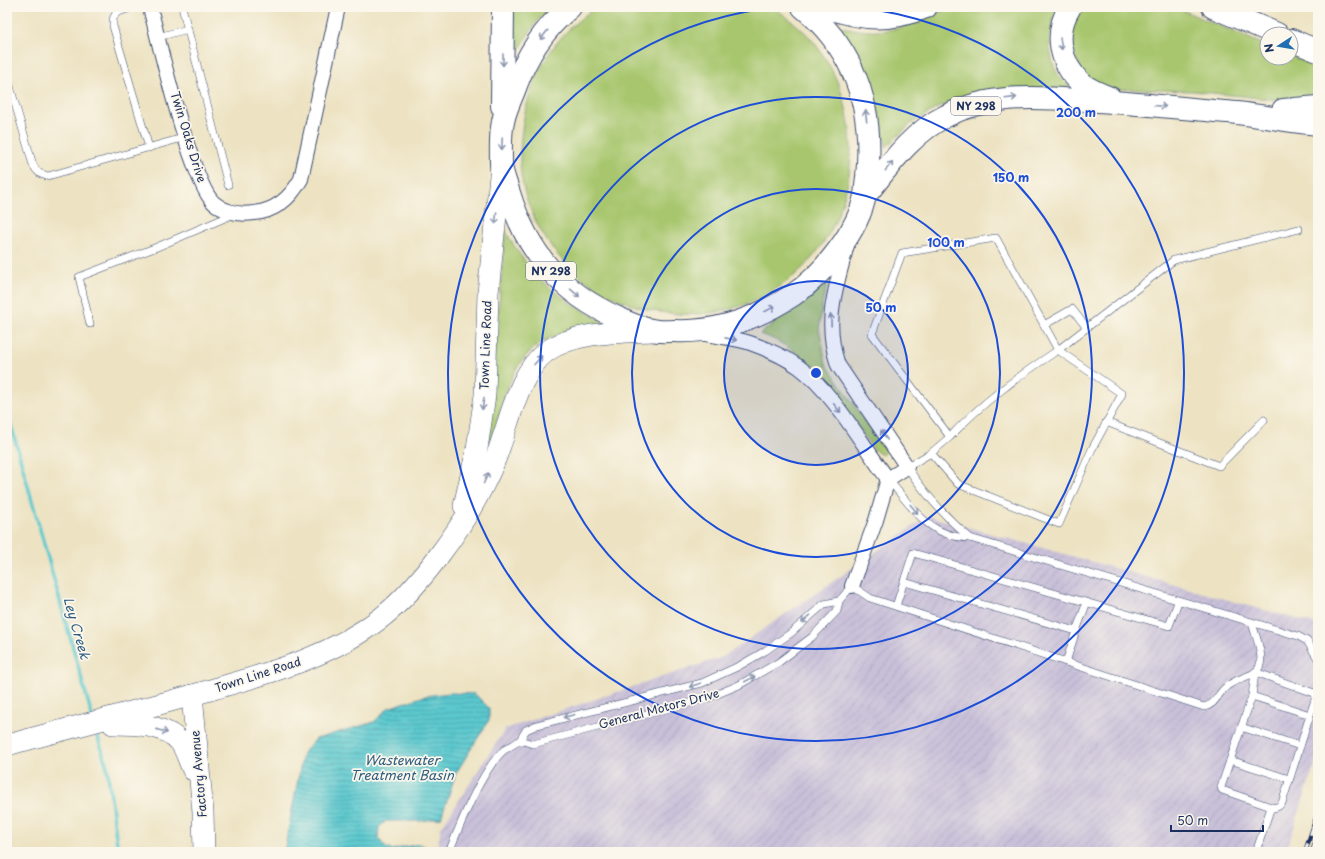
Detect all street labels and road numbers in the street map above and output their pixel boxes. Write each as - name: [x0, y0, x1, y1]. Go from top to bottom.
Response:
- street label: Twin Oaks Drive: [167, 89, 211, 185]
- road number: NY 298: [951, 97, 1001, 115]
- road number: NY 298: [526, 262, 576, 280]
- street label: Town Line Road: [474, 300, 496, 390]
- street label: Town Line Road: [212, 652, 303, 696]
- street label: General Motors Drive: [596, 683, 721, 733]
- street label: Factory Avenue: [185, 729, 211, 819]

